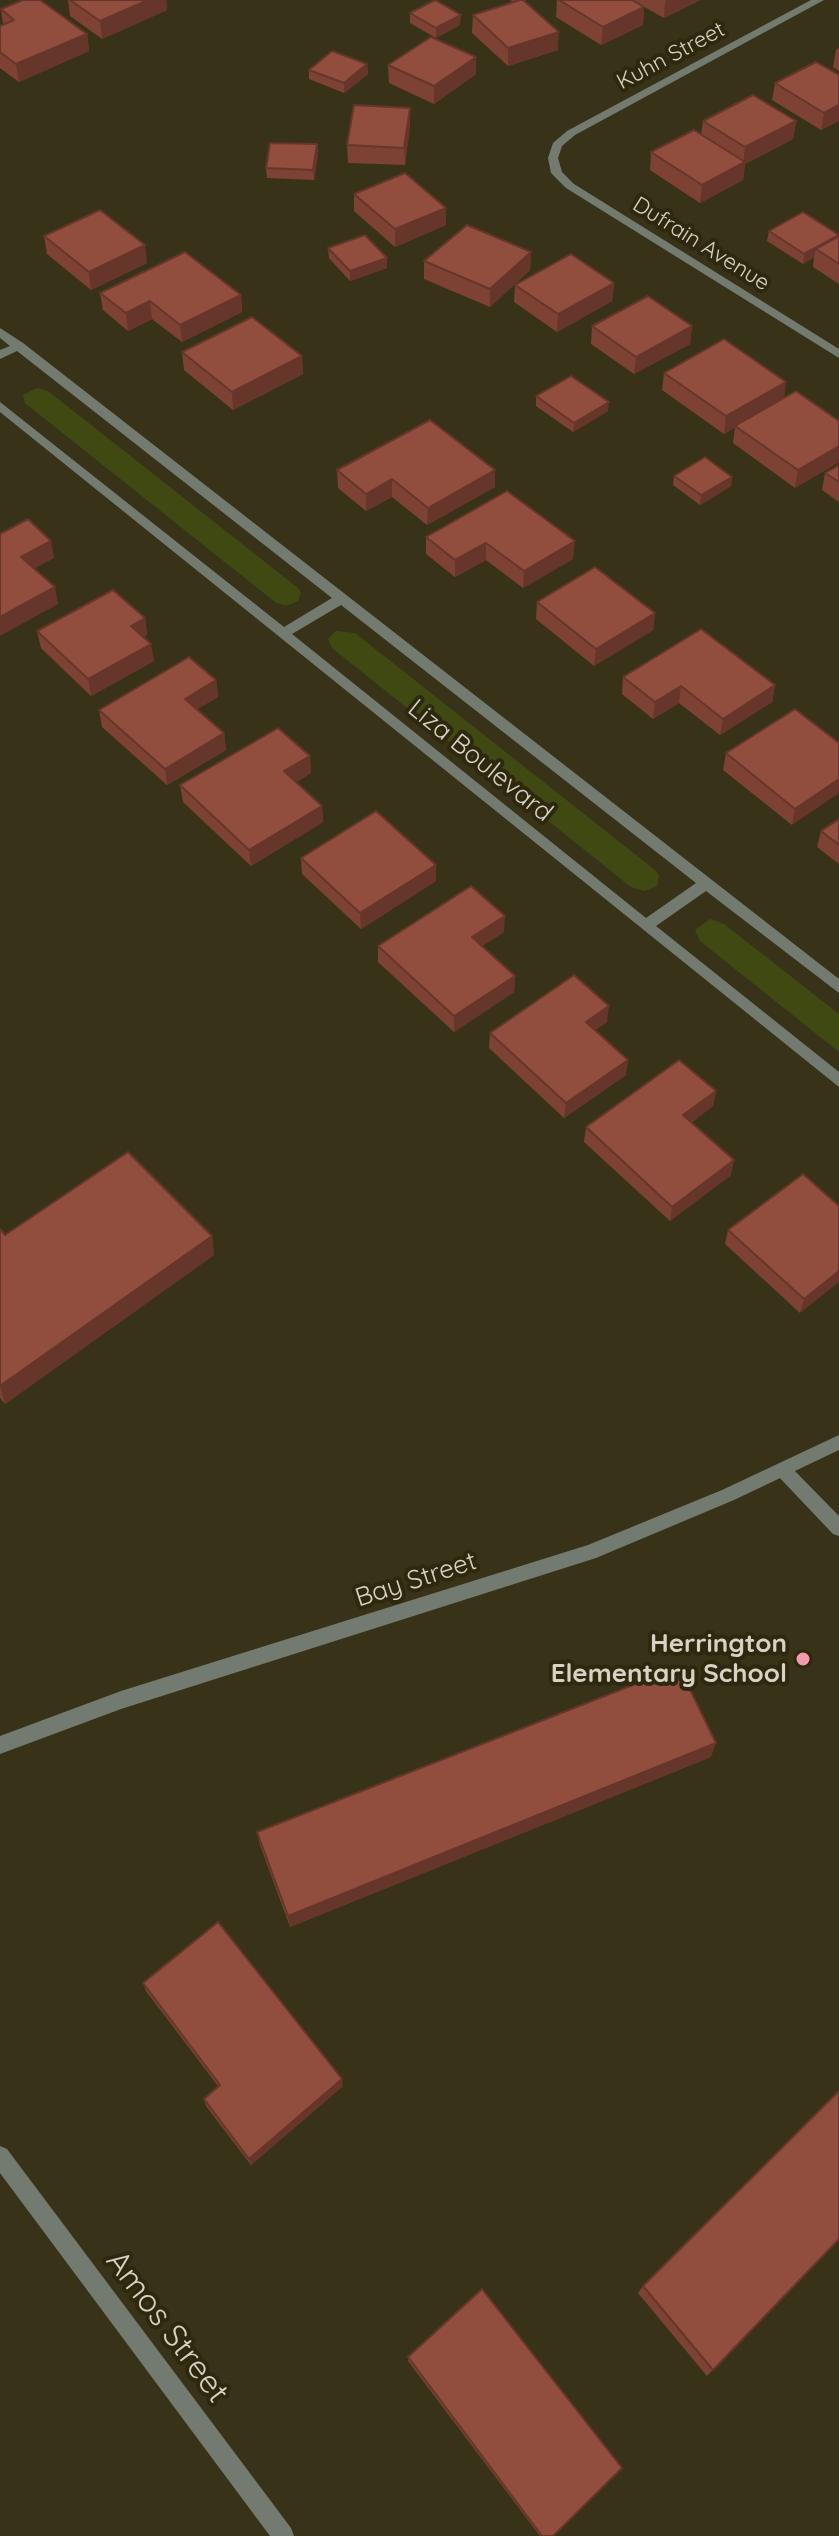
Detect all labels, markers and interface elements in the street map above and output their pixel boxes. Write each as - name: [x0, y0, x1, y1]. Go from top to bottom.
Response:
- street label: Kuhn Street: [613, 17, 729, 95]
- street label: Dufrain Avenue: [628, 191, 774, 297]
- street label: Liza Boulevard: [401, 693, 559, 829]
- street label: Bay Street: [351, 1546, 481, 1614]
- place label: Herrington Elementary School: [551, 1628, 787, 1690]
- marker: Herrington Elementary School: [794, 1650, 812, 1668]
- street label: Amos Street: [97, 2243, 237, 2411]

